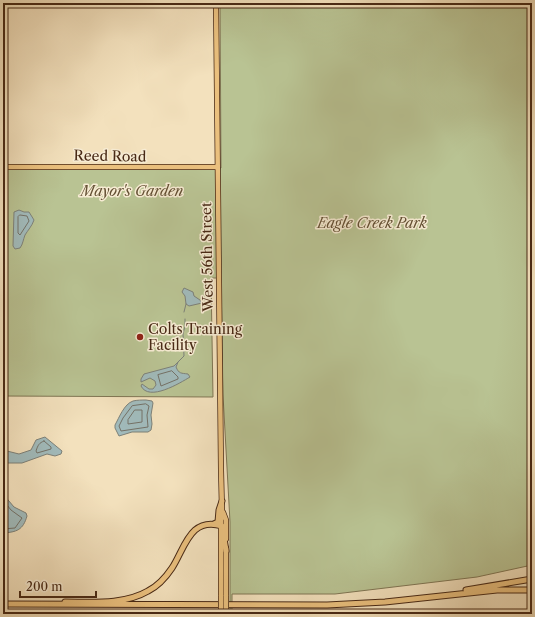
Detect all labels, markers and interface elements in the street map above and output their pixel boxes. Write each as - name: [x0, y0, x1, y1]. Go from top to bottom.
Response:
- street label: Reed Road: [73, 146, 147, 166]
- park label: Mayor's Garden: [79, 182, 183, 200]
- street label: West 56th Street: [197, 202, 217, 313]
- park label: Eagle Creek Park: [316, 214, 427, 232]
- place label: Colts Training Facility: [148, 320, 243, 354]
- marker: Colts Training Facility: [135, 332, 145, 342]
- scale bar: [20, 573, 96, 599]
- text: 200 m: [26, 579, 63, 594]

